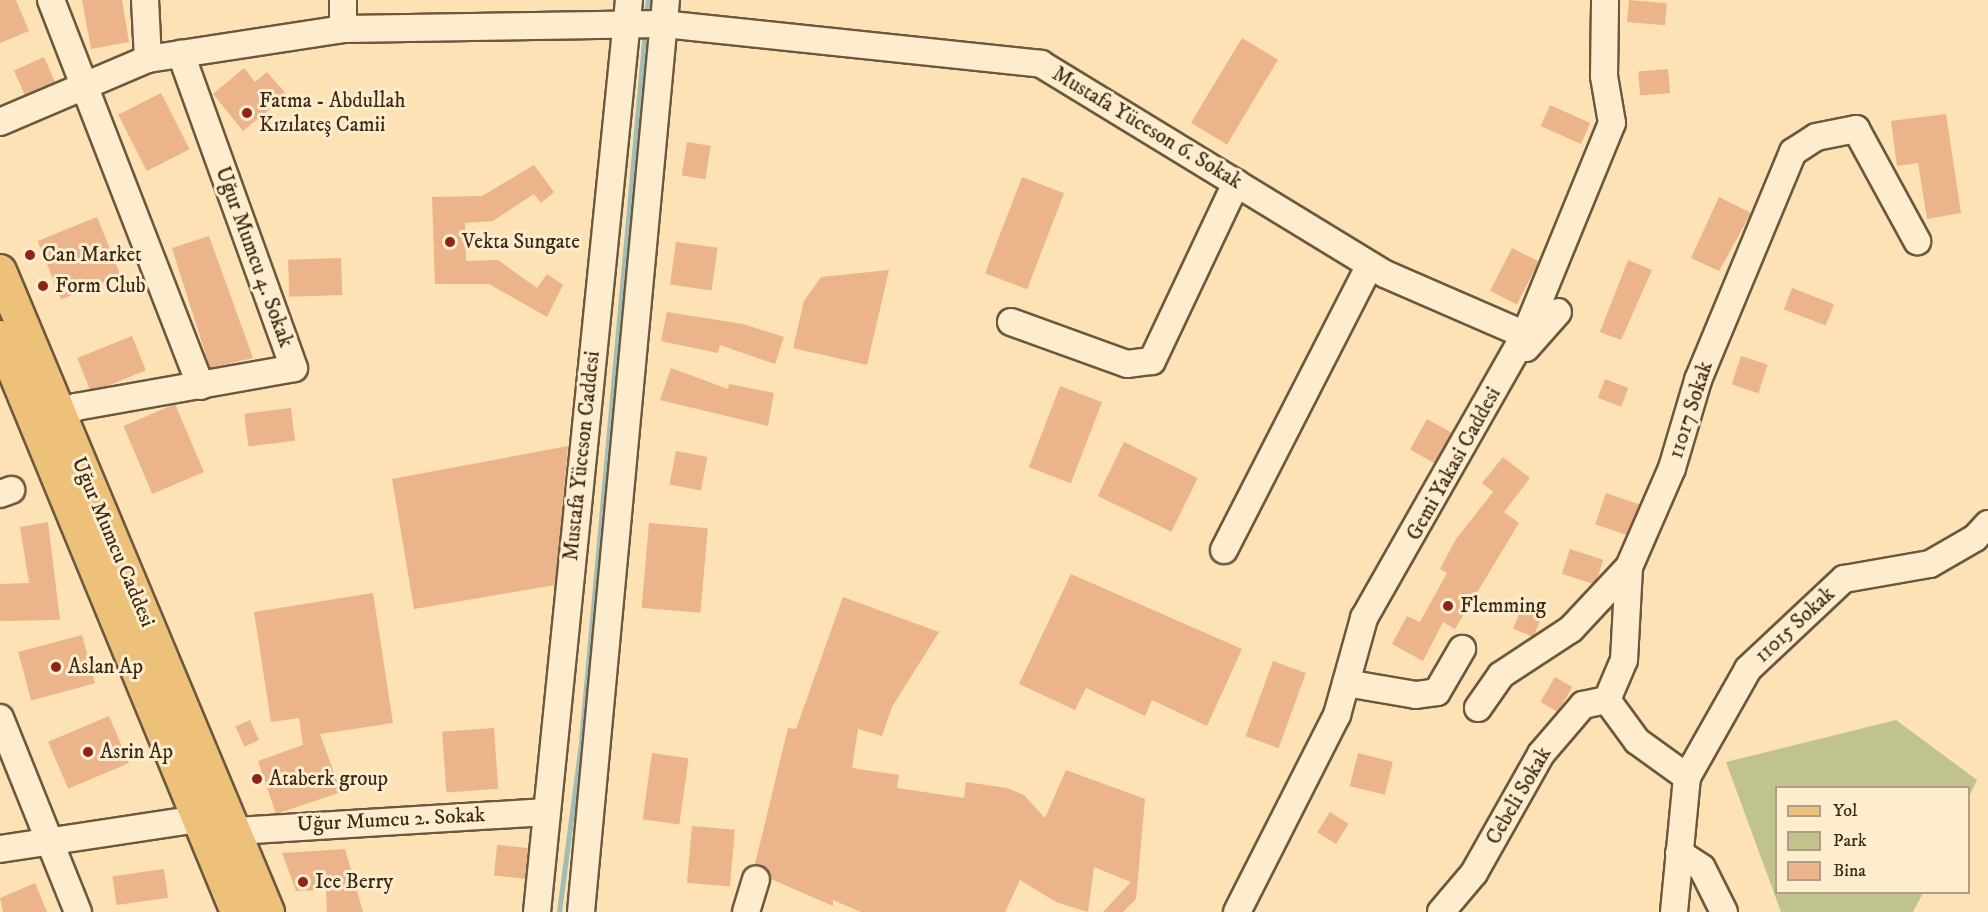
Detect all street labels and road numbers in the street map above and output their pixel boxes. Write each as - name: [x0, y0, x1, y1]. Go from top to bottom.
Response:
- street label: Mustafa Yüceson 6. Sokak: [1048, 61, 1246, 195]
- street label: Uğur Mumcu 4. Sokak: [210, 163, 298, 351]
- street label: Mustafa Yüceson Caddesi: [558, 350, 606, 562]
- street label: 11017 Sokak: [1663, 358, 1719, 462]
- street label: Gemi Yakasi Caddesi: [1401, 383, 1507, 545]
- street label: Uğur Mumcu Caddesi: [66, 453, 160, 631]
- street label: 11015 Sokak: [1750, 582, 1840, 668]
- street label: Cebeli Sokak: [1481, 743, 1557, 849]
- street label: Uğur Mumcu 2. Sokak: [296, 802, 486, 838]

